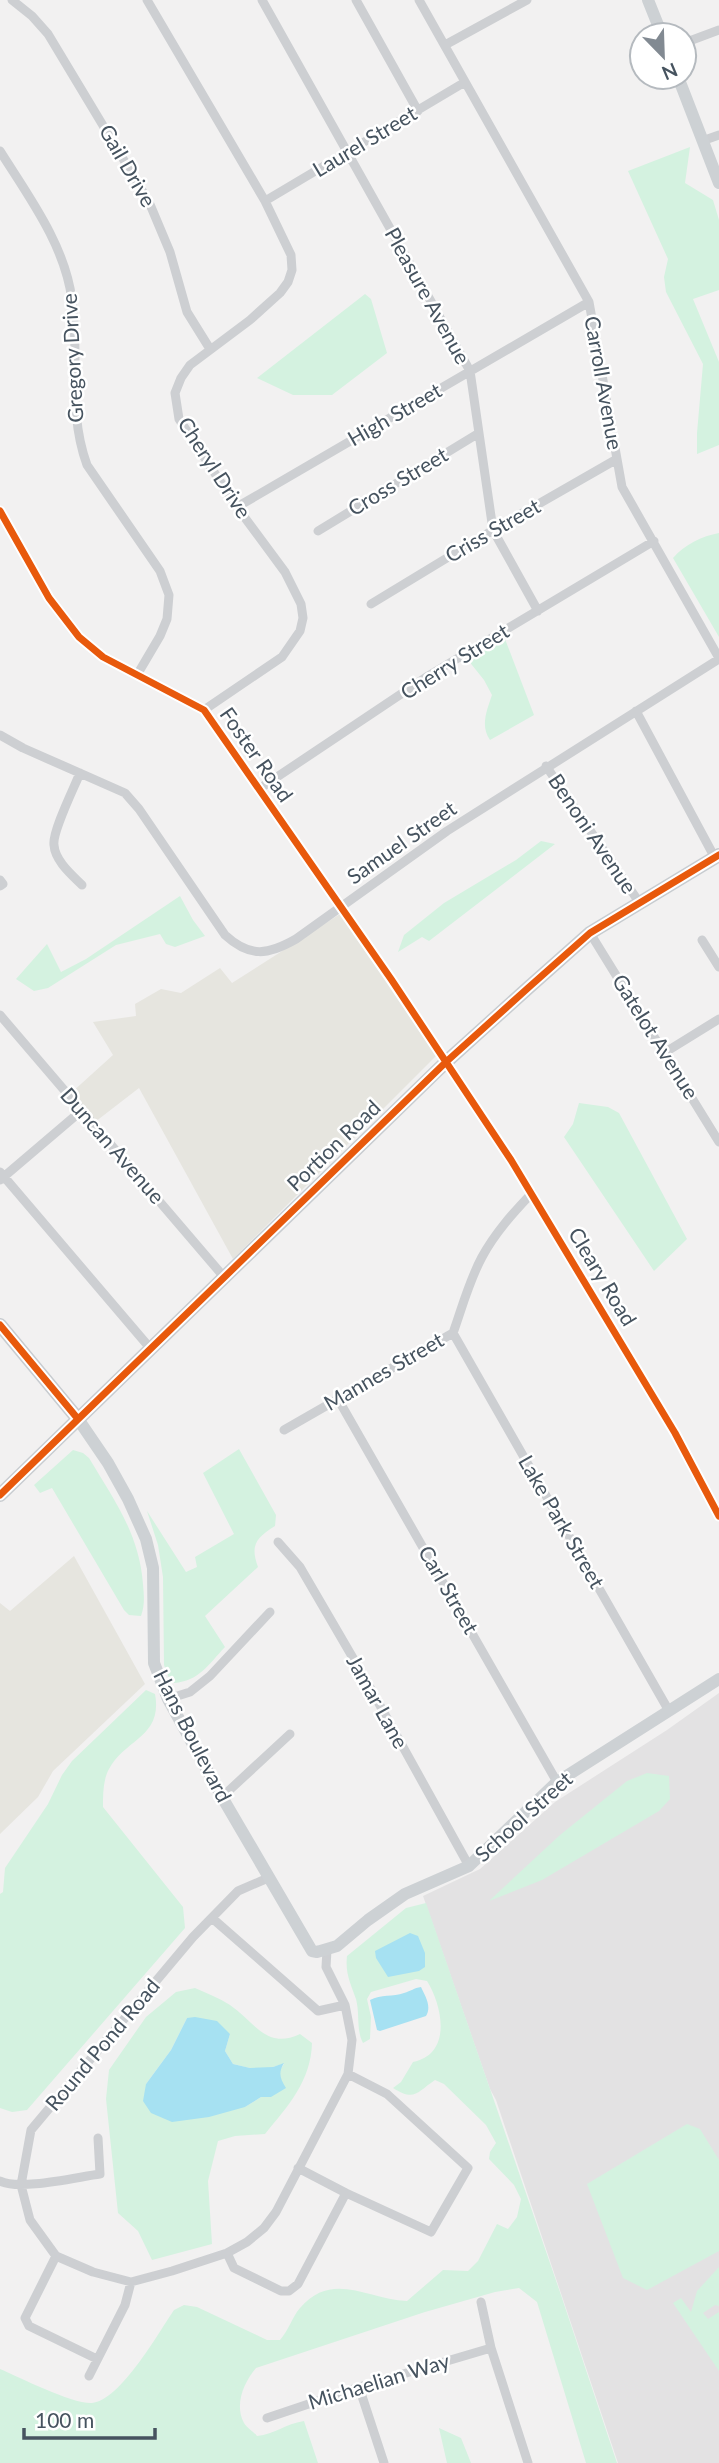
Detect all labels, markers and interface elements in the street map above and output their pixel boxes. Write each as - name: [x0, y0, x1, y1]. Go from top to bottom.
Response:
- north arrow: [628, 21, 698, 91]
- text: N: [659, 59, 681, 86]
- street label: Laurel Street: [308, 100, 421, 182]
- street label: Gail Drive: [95, 120, 162, 211]
- street label: Pleasure Avenue: [380, 223, 476, 368]
- street label: Gregory Drive: [56, 293, 87, 423]
- street label: Carroll Avenue: [580, 314, 629, 452]
- street label: High Street: [343, 377, 446, 451]
- street label: Cheryl Drive: [173, 412, 257, 523]
- street label: Cross Street: [343, 441, 452, 520]
- street label: Criss Street: [440, 492, 545, 567]
- street label: Cherry Street: [395, 617, 513, 704]
- street label: Foster Road: [216, 702, 299, 806]
- street label: Benoni Avenue: [544, 769, 642, 898]
- street label: Samuel Street: [342, 795, 461, 889]
- street label: Gatelot Avenue: [608, 969, 705, 1103]
- street label: Duncan Avenue: [56, 1082, 170, 1208]
- street label: Portion Road: [281, 1094, 385, 1196]
- street label: Cleary Road: [564, 1222, 642, 1330]
- street label: Mannes Street: [319, 1326, 448, 1415]
- street label: Lake Park Street: [514, 1450, 611, 1593]
- street label: Carl Street: [414, 1541, 485, 1638]
- street label: Jamar Lane: [342, 1650, 414, 1752]
- street label: Hans Boulevard: [149, 1665, 237, 1806]
- street label: School Street: [469, 1765, 577, 1866]
- street label: Round Pond Road: [39, 1973, 164, 2115]
- street label: Michaelian Way: [305, 2347, 452, 2414]
- scale bar: [24, 2396, 156, 2440]
- text: 100 m: [35, 2407, 94, 2432]

